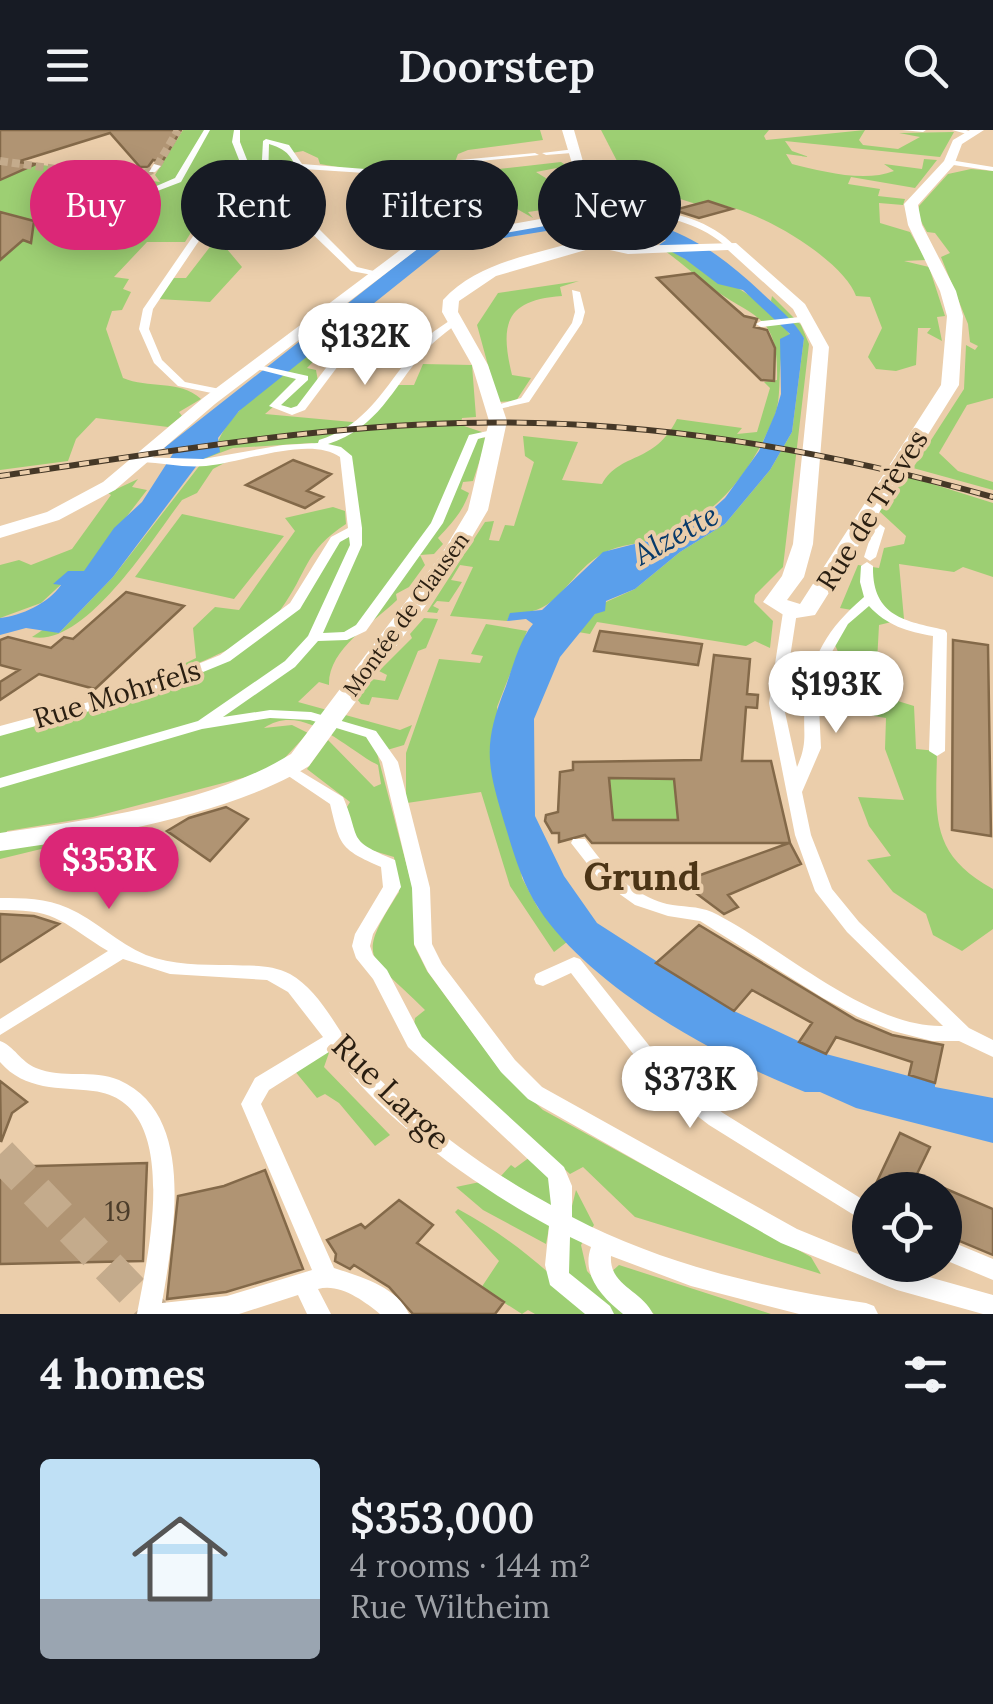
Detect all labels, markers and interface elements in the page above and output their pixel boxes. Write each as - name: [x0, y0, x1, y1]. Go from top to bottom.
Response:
- text: Doorstep: [398, 37, 595, 94]
- icon: menu: [40, 38, 95, 93]
- icon: search: [898, 38, 953, 93]
- chip: Buy: [30, 160, 161, 250]
- chip: Rent: [181, 160, 326, 250]
- chip: Filters: [346, 160, 518, 250]
- chip: New: [538, 160, 681, 250]
- pin: $132K: [295, 303, 435, 388]
- text: $132K: [320, 315, 410, 356]
- street label: Rue de Trèves: [808, 423, 936, 597]
- water label: Alzette: [625, 495, 725, 573]
- street label: Montée de Clausen: [337, 526, 475, 702]
- pin: $193K: [766, 651, 906, 736]
- street label: Rue Mohrfels: [29, 652, 205, 736]
- text: $193K: [791, 663, 881, 704]
- pin: $353K: [39, 827, 179, 912]
- text: $353K: [62, 839, 156, 880]
- district label: Grund: [583, 852, 701, 900]
- street label: Rue Large: [323, 1025, 459, 1158]
- pin: $373K: [620, 1046, 760, 1131]
- text: $373K: [644, 1058, 736, 1099]
- map controls: [852, 1172, 962, 1282]
- button: locate: [852, 1172, 962, 1282]
- house number: 19: [105, 1193, 131, 1229]
- text: 4 homes: [40, 1347, 205, 1401]
- icon: filters: [898, 1347, 953, 1402]
- text: $353,000: [350, 1491, 534, 1545]
- icon: home: [120, 1499, 240, 1619]
- text: 4 rooms · 144 m²: [350, 1545, 591, 1586]
- text: Rue Wiltheim: [350, 1586, 550, 1627]

